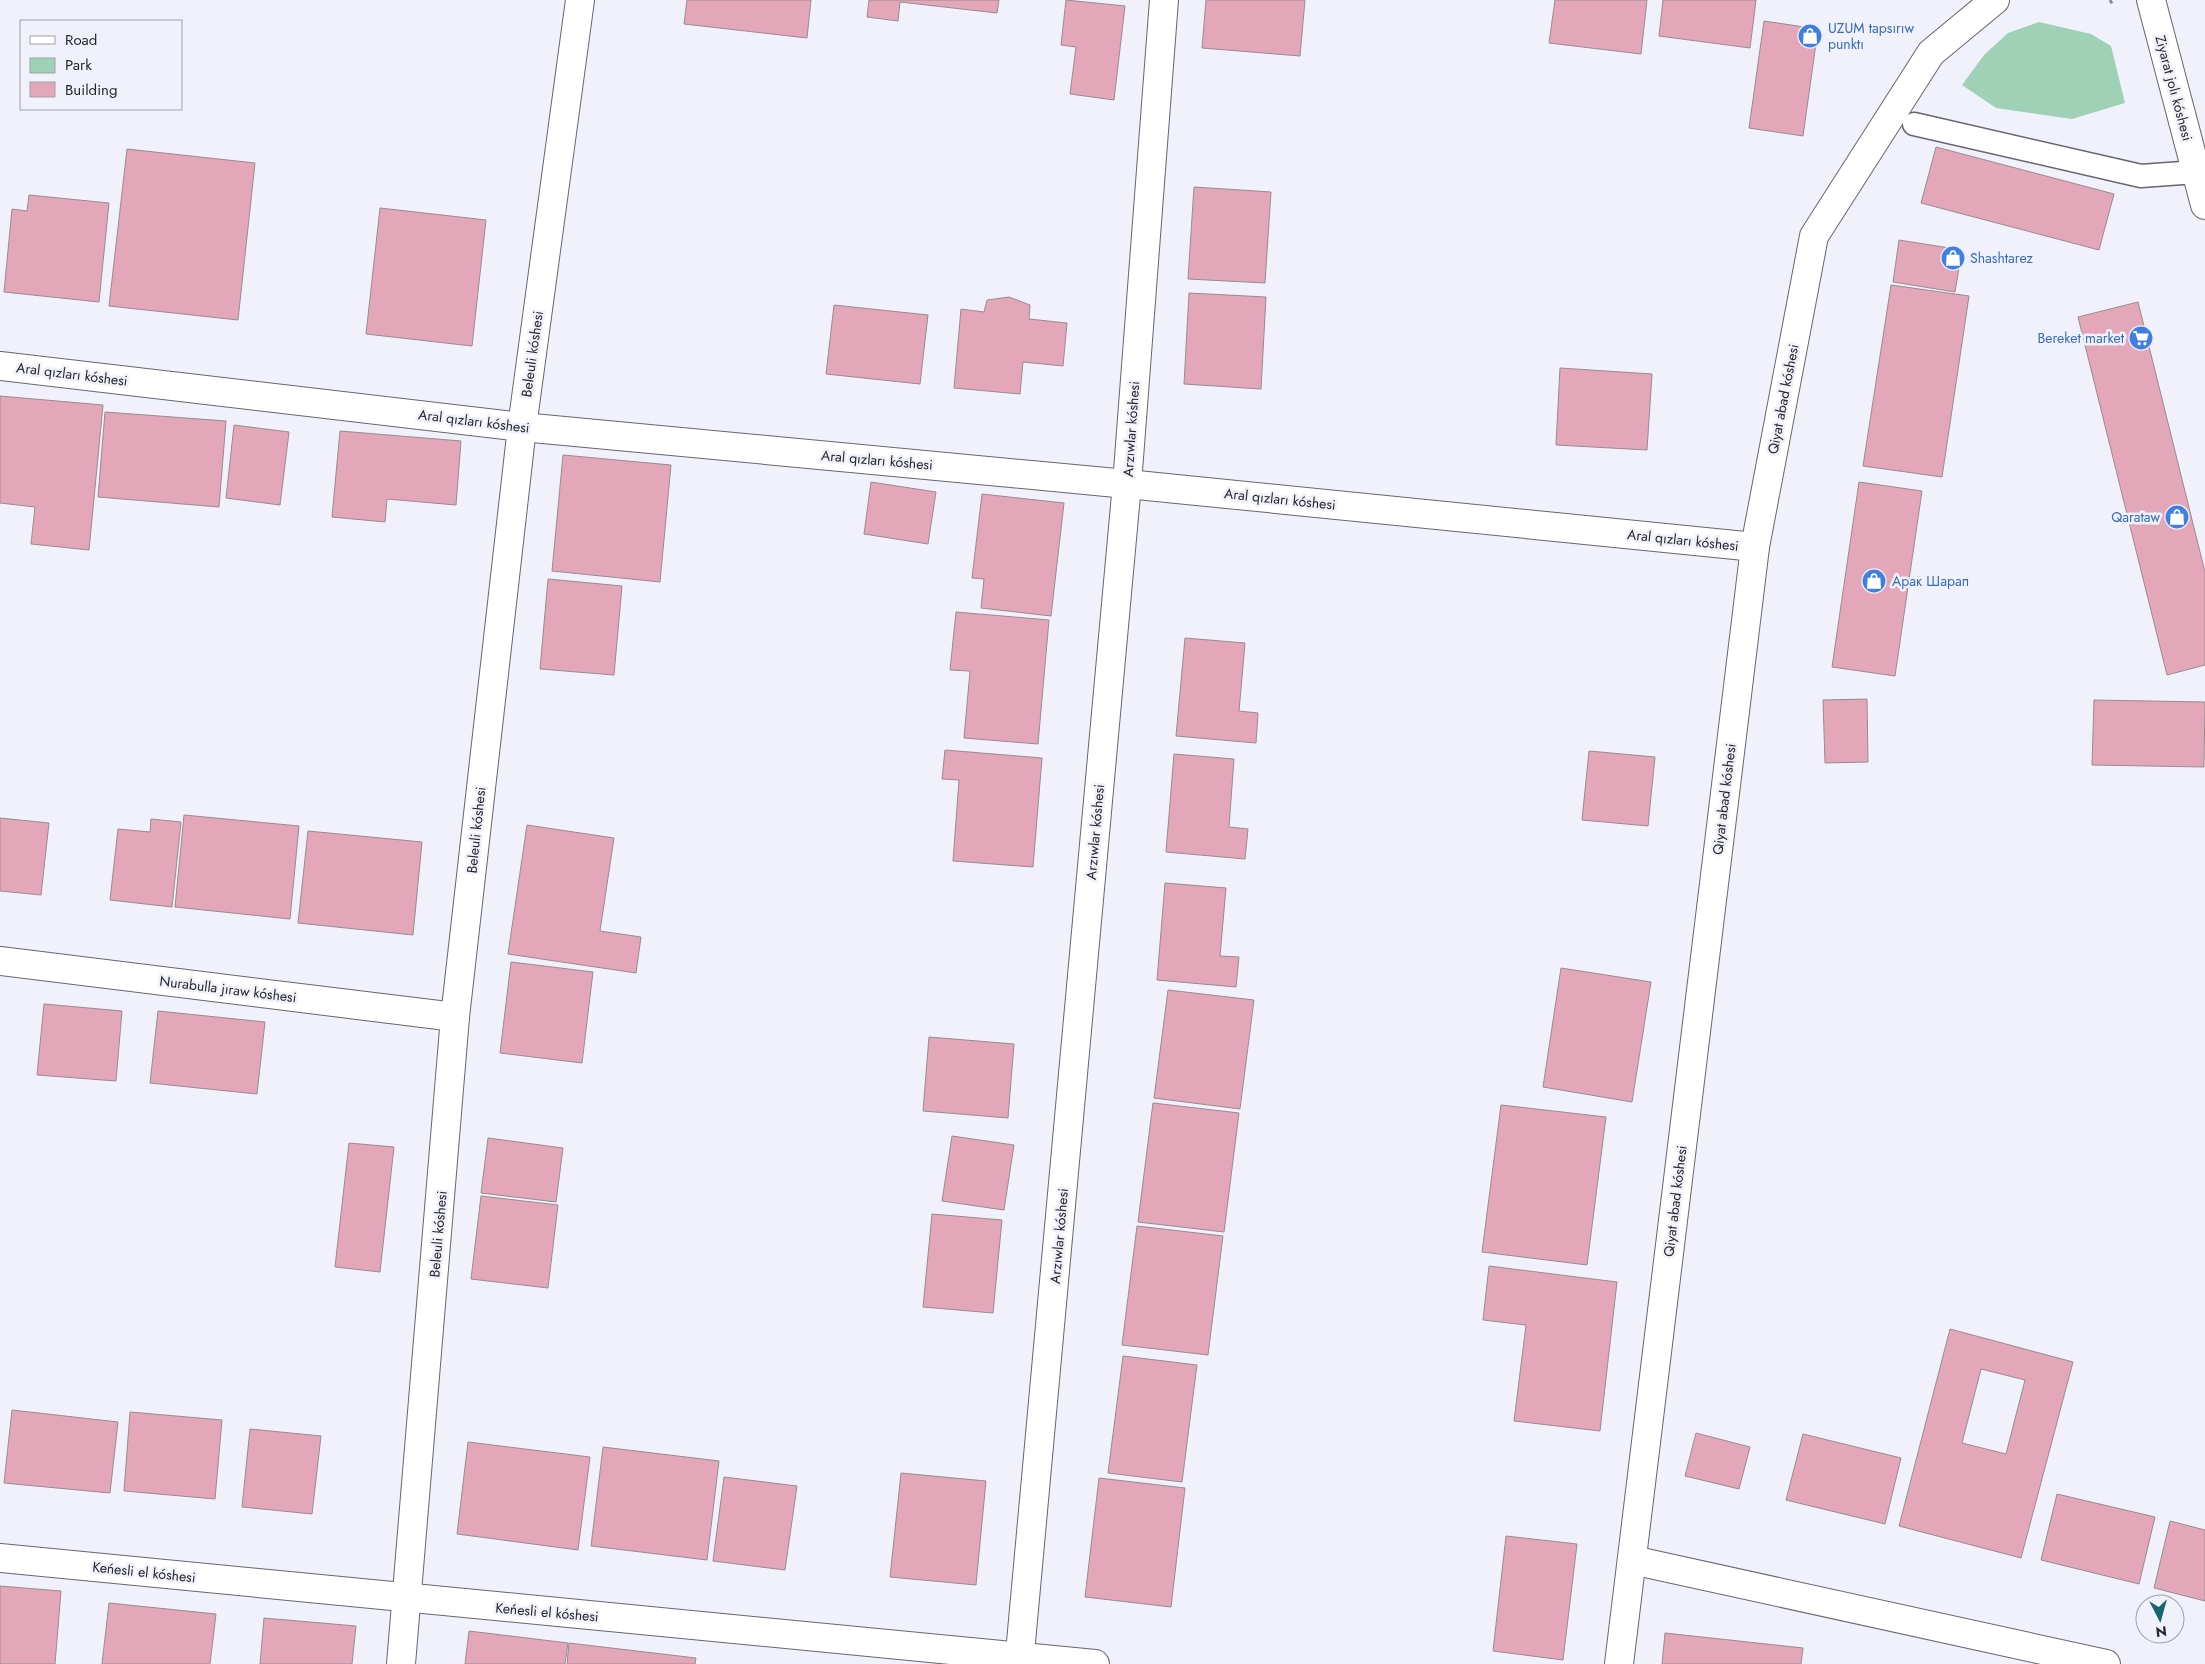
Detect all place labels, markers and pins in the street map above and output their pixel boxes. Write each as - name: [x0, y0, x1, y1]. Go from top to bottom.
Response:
- place label: UZUM tapsırıw punktı: [1828, 18, 1914, 54]
- shop icon: UZUM tapsırıw punktı: [1797, 23, 1823, 49]
- shop icon: Shashtarez: [1940, 245, 1966, 271]
- place label: Shashtarez: [1970, 248, 2033, 268]
- supermarket icon: Bereket market: [2128, 325, 2154, 351]
- place label: Bereket market: [2037, 328, 2125, 348]
- shop icon: Qarataw: [2164, 504, 2190, 530]
- place label: Qarataw: [2111, 507, 2160, 527]
- shop icon: Арак Шарап: [1861, 568, 1887, 594]
- place label: Арак Шарап: [1892, 571, 1969, 591]

